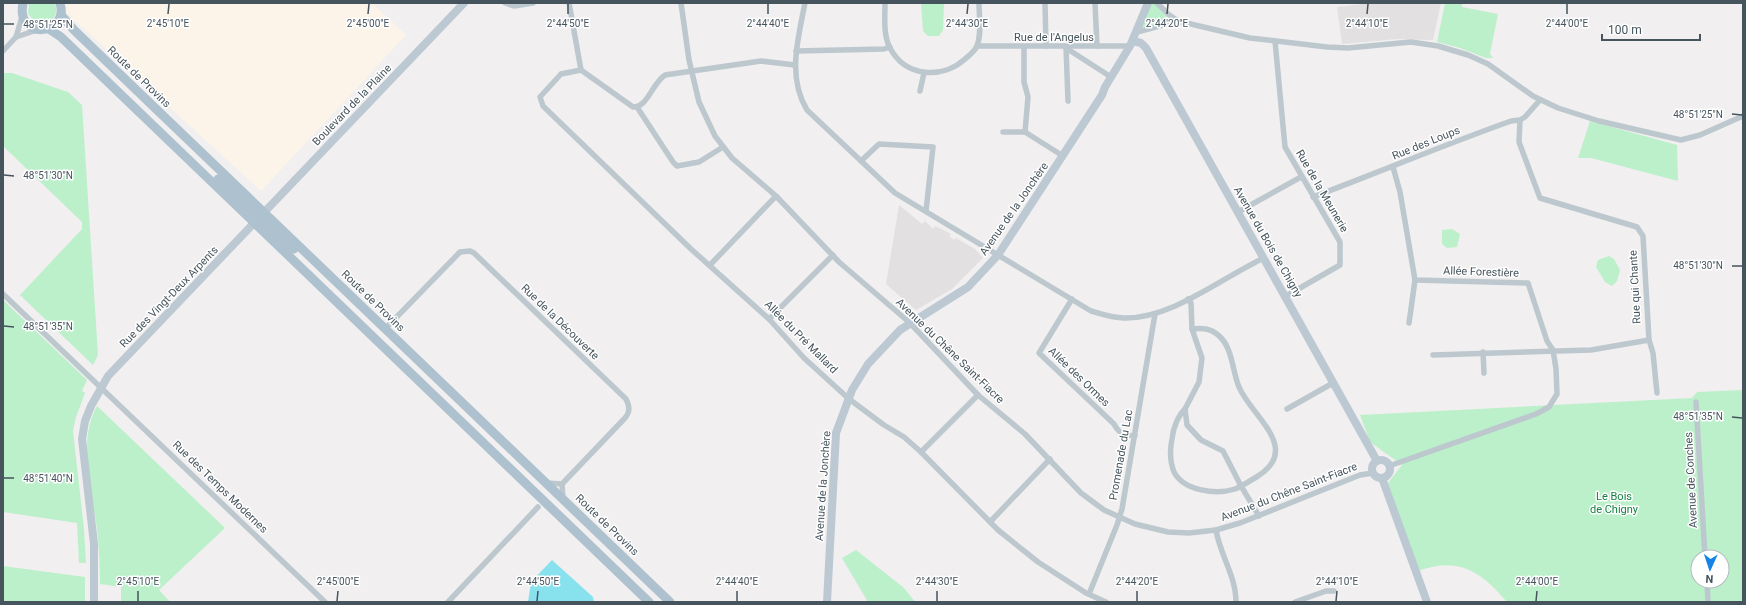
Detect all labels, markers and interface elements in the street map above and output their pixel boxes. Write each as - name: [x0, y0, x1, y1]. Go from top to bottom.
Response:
- scale bar: [1602, 16, 1700, 42]
- text: 2°45'10"E: [147, 18, 190, 29]
- text: 2°45'00"E: [347, 18, 390, 29]
- text: 2°44'50"E: [547, 18, 590, 29]
- text: 2°44'40"E: [747, 18, 790, 29]
- text: 2°44'30"E: [946, 18, 989, 29]
- text: 2°44'20"E: [1146, 18, 1189, 29]
- text: 2°44'10"E: [1346, 18, 1389, 29]
- text: 2°44'00"E: [1546, 18, 1589, 29]
- text: 48°51'25"N: [23, 19, 73, 30]
- text: 100 m: [1608, 23, 1642, 37]
- street label: Rue de l'Angelus: [1014, 31, 1094, 44]
- street label: Route de Provins: [105, 44, 173, 111]
- street label: Boulevard de la Plaine: [310, 62, 394, 148]
- text: 48°51'25"N: [1673, 109, 1723, 120]
- street label: Rue des Loups: [1390, 123, 1462, 163]
- street label: Rue de la Meunerie: [1293, 147, 1351, 235]
- street label: Avenue de la Jonchère: [977, 160, 1051, 258]
- text: 48°51'30"N: [23, 170, 73, 181]
- street label: Avenue du Bois de Chigny: [1231, 184, 1306, 300]
- street label: Rue des Vingt-Deux Arpents: [117, 243, 221, 350]
- street label: Rue qui Chante: [1627, 250, 1643, 324]
- text: 48°51'30"N: [1673, 260, 1723, 271]
- street label: Allée Forestière: [1443, 264, 1519, 280]
- street label: Route de Provins: [339, 268, 407, 335]
- street label: Rue de la Découverte: [518, 281, 602, 363]
- street label: Avenue du Chêne Saint-Fiacre: [893, 296, 1007, 406]
- street label: Allée du Pré Mallard: [762, 298, 840, 376]
- text: 48°51'35"N: [23, 321, 73, 332]
- street label: Allée des Ormes: [1046, 345, 1112, 410]
- street label: Promenade du Lac: [1107, 408, 1135, 501]
- text: 48°51'35"N: [1673, 411, 1723, 422]
- street label: Avenue de la Jonchère: [813, 430, 833, 542]
- street label: Avenue de Conches: [1682, 431, 1700, 528]
- street label: Rue des Temps Modernes: [170, 438, 270, 536]
- street label: Avenue du Chêne Saint-Fiacre: [1219, 460, 1359, 524]
- text: 48°51'40"N: [23, 473, 73, 484]
- park label: Le Bois de Chigny: [1590, 490, 1639, 516]
- street label: Route de Provins: [573, 492, 641, 559]
- north arrow: [1690, 549, 1730, 589]
- text: N: [1705, 572, 1714, 585]
- text: 2°45'10"E: [117, 576, 160, 587]
- text: 2°45'00"E: [317, 576, 360, 587]
- text: 2°44'50"E: [517, 576, 560, 587]
- text: 2°44'40"E: [716, 576, 759, 587]
- text: 2°44'30"E: [916, 576, 959, 587]
- text: 2°44'20"E: [1116, 576, 1159, 587]
- text: 2°44'10"E: [1316, 576, 1359, 587]
- text: 2°44'00"E: [1516, 576, 1559, 587]

